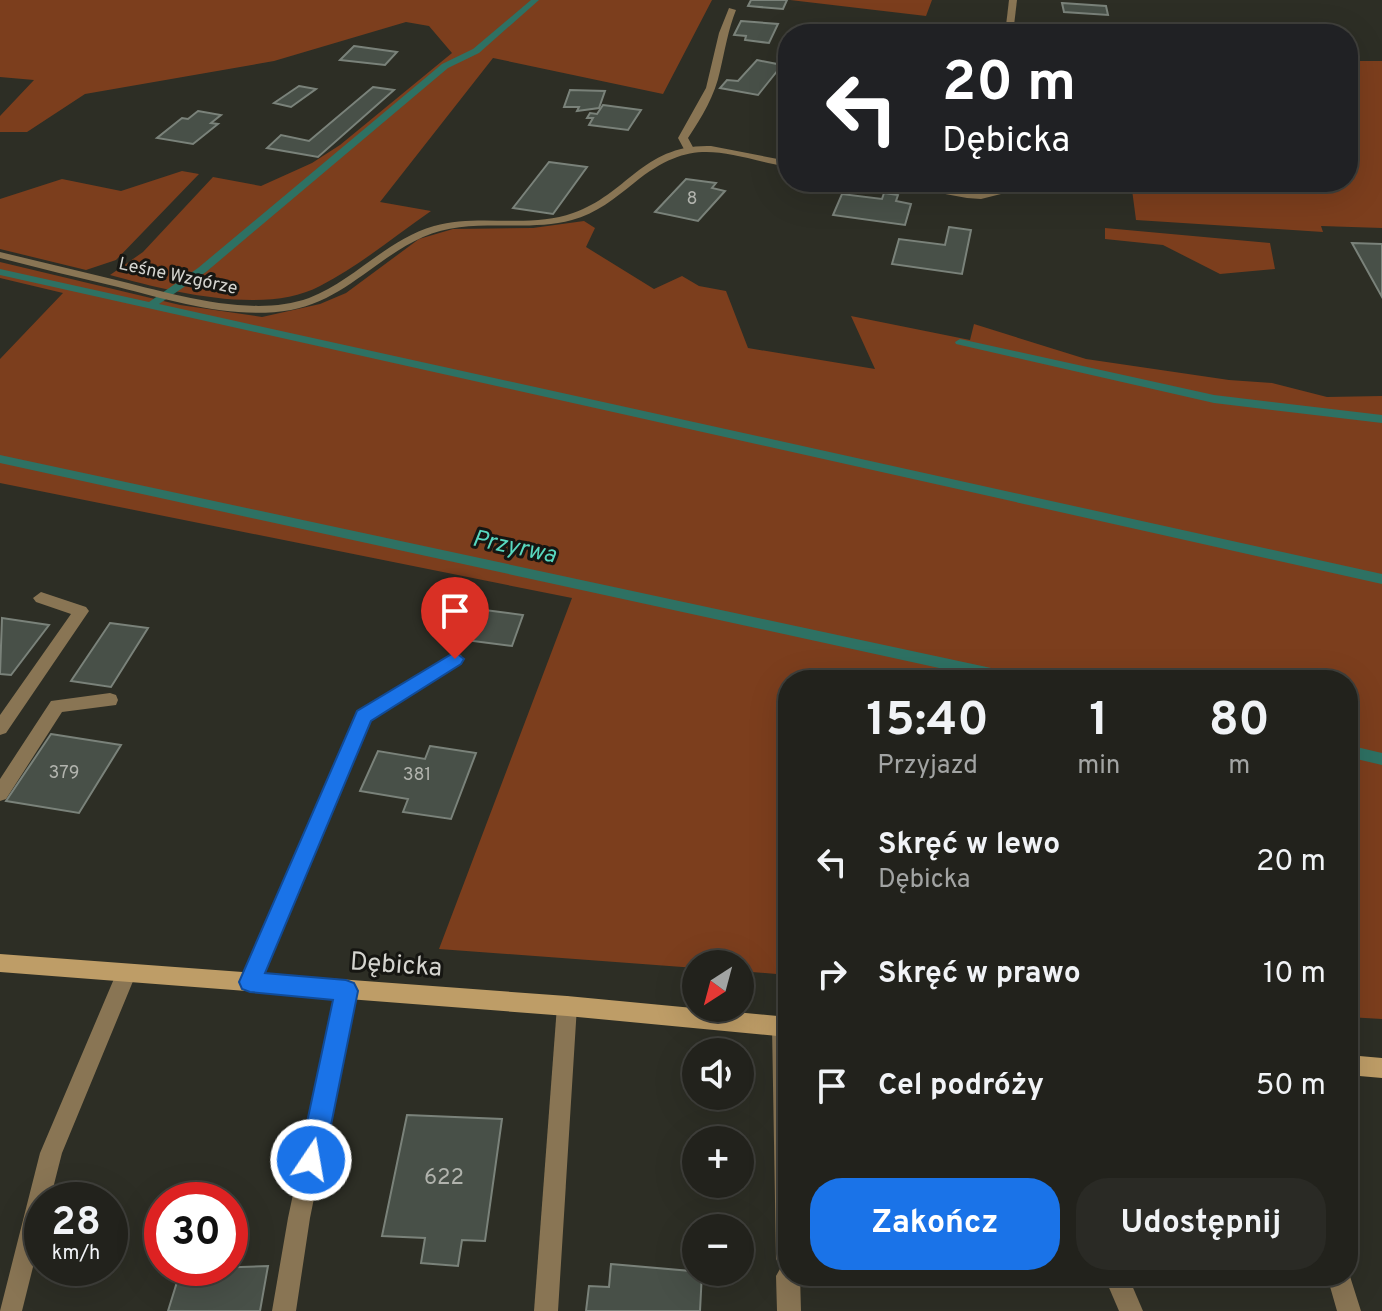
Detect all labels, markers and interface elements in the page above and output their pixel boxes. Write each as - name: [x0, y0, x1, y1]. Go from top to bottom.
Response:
- text: 20 m: [942, 50, 1076, 120]
- icon: left: [810, 56, 914, 160]
- text: Dębicka: [942, 119, 1070, 165]
- house number: 8: [687, 188, 698, 211]
- street label: Leśne Wzgórze: [116, 253, 240, 301]
- water label: Przyrwa: [469, 525, 559, 572]
- pin: [421, 577, 489, 659]
- icon: arrive: [433, 589, 477, 633]
- text: 15:40: [866, 692, 989, 752]
- text: 1: [1089, 692, 1108, 752]
- text: 80: [1209, 692, 1270, 752]
- text: Przyjazd: [877, 750, 978, 783]
- text: min: [1077, 750, 1120, 783]
- text: m: [1228, 750, 1250, 783]
- house number: 379: [49, 762, 79, 785]
- house number: 381: [403, 764, 431, 787]
- text: Skręć w lewo: [878, 827, 1060, 864]
- icon: left: [810, 840, 854, 884]
- text: 20 m: [1256, 844, 1326, 881]
- text: Dębicka: [878, 864, 971, 897]
- street label: Dębicka: [349, 946, 443, 986]
- north arrow: [682, 950, 754, 1022]
- map controls: [682, 950, 754, 1286]
- icon: right: [810, 952, 854, 996]
- text: Skręć w prawo: [878, 956, 1081, 993]
- text: 10 m: [1263, 956, 1326, 993]
- button: sound: [682, 1038, 754, 1110]
- icon: arrive: [810, 1064, 854, 1108]
- text: Cel podróży: [878, 1068, 1044, 1105]
- text: 50 m: [1256, 1068, 1326, 1105]
- position arrow: [269, 1118, 353, 1202]
- button: +: [682, 1126, 754, 1198]
- house number: 622: [424, 1165, 464, 1192]
- button: Zakończ: [810, 1178, 1060, 1270]
- button: Udostępnij: [1076, 1178, 1326, 1270]
- speed limit sign: 30: [144, 1182, 248, 1286]
- text: 28: [51, 1199, 101, 1249]
- button: −: [682, 1214, 754, 1286]
- text: km/h: [52, 1241, 100, 1267]

